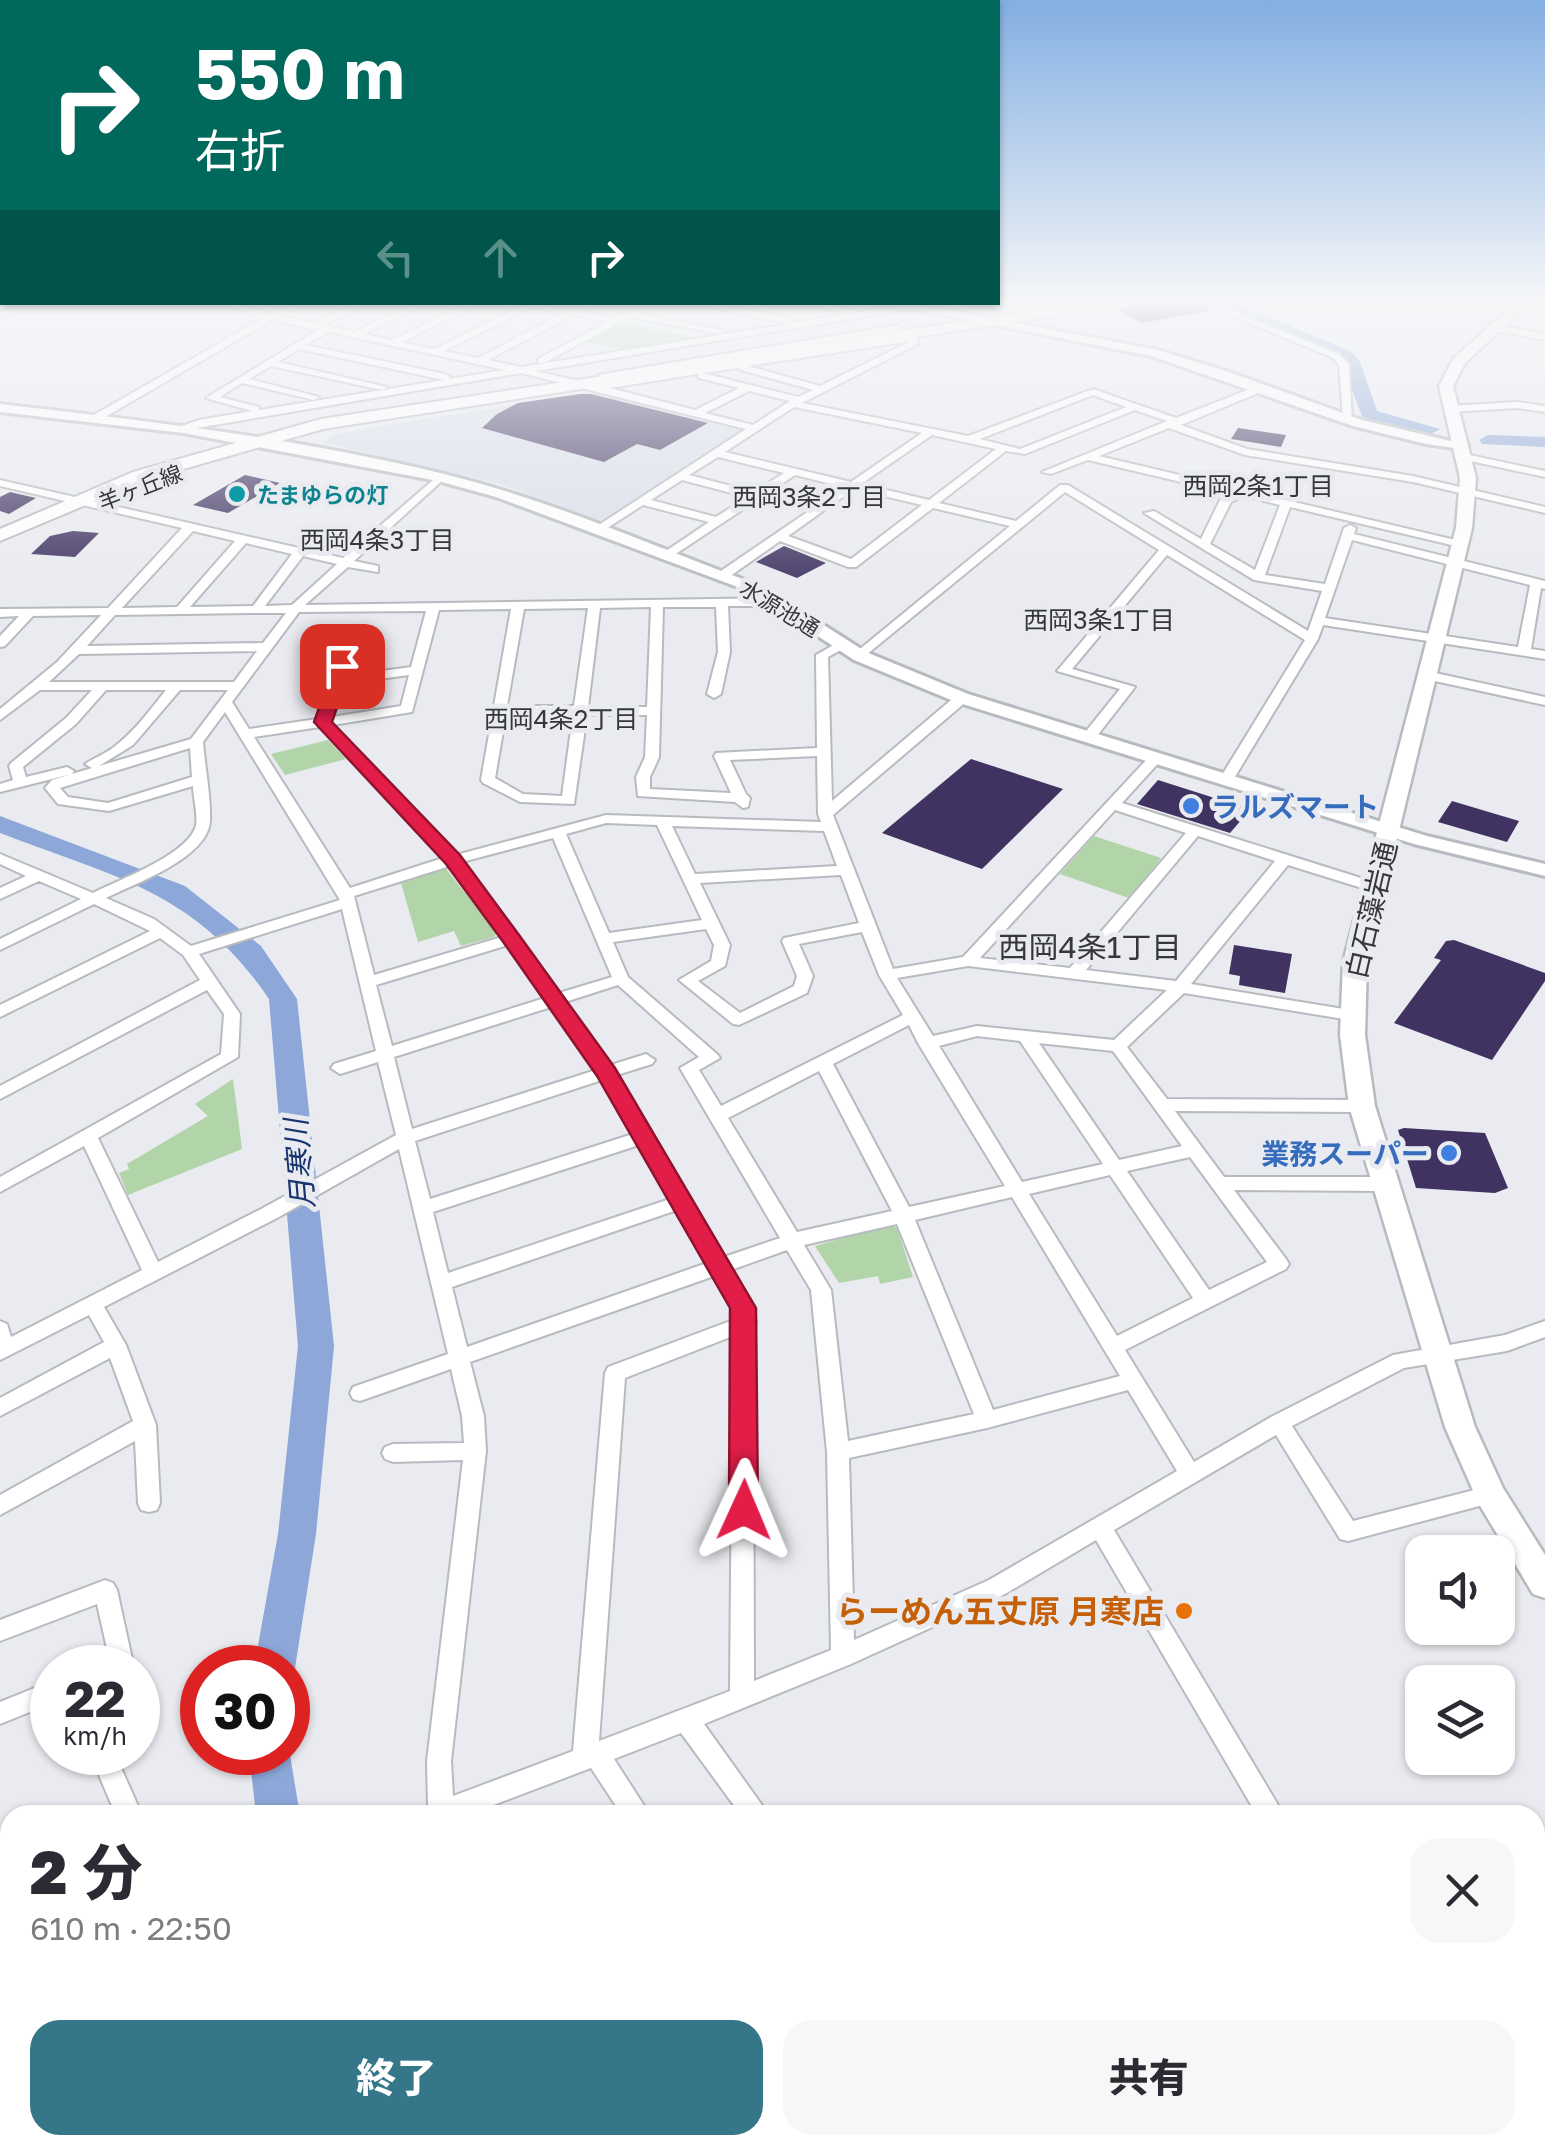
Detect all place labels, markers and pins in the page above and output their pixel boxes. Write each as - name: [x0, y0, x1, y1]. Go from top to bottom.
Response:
- place label: たまゆらの灯: [257, 481, 388, 508]
- marker: たまゆらの灯: [226, 483, 248, 505]
- pin: [300, 624, 385, 709]
- place label: ラルズマート: [1211, 790, 1379, 823]
- marker: ラルズマート: [1180, 795, 1202, 817]
- place label: 業務スーパー: [1261, 1137, 1429, 1170]
- marker: 業務スーパー: [1438, 1142, 1460, 1164]
- place label: らーめん五丈原 月寒店: [836, 1592, 1164, 1630]
- marker: らーめん五丈原 月寒店: [1173, 1600, 1195, 1622]

